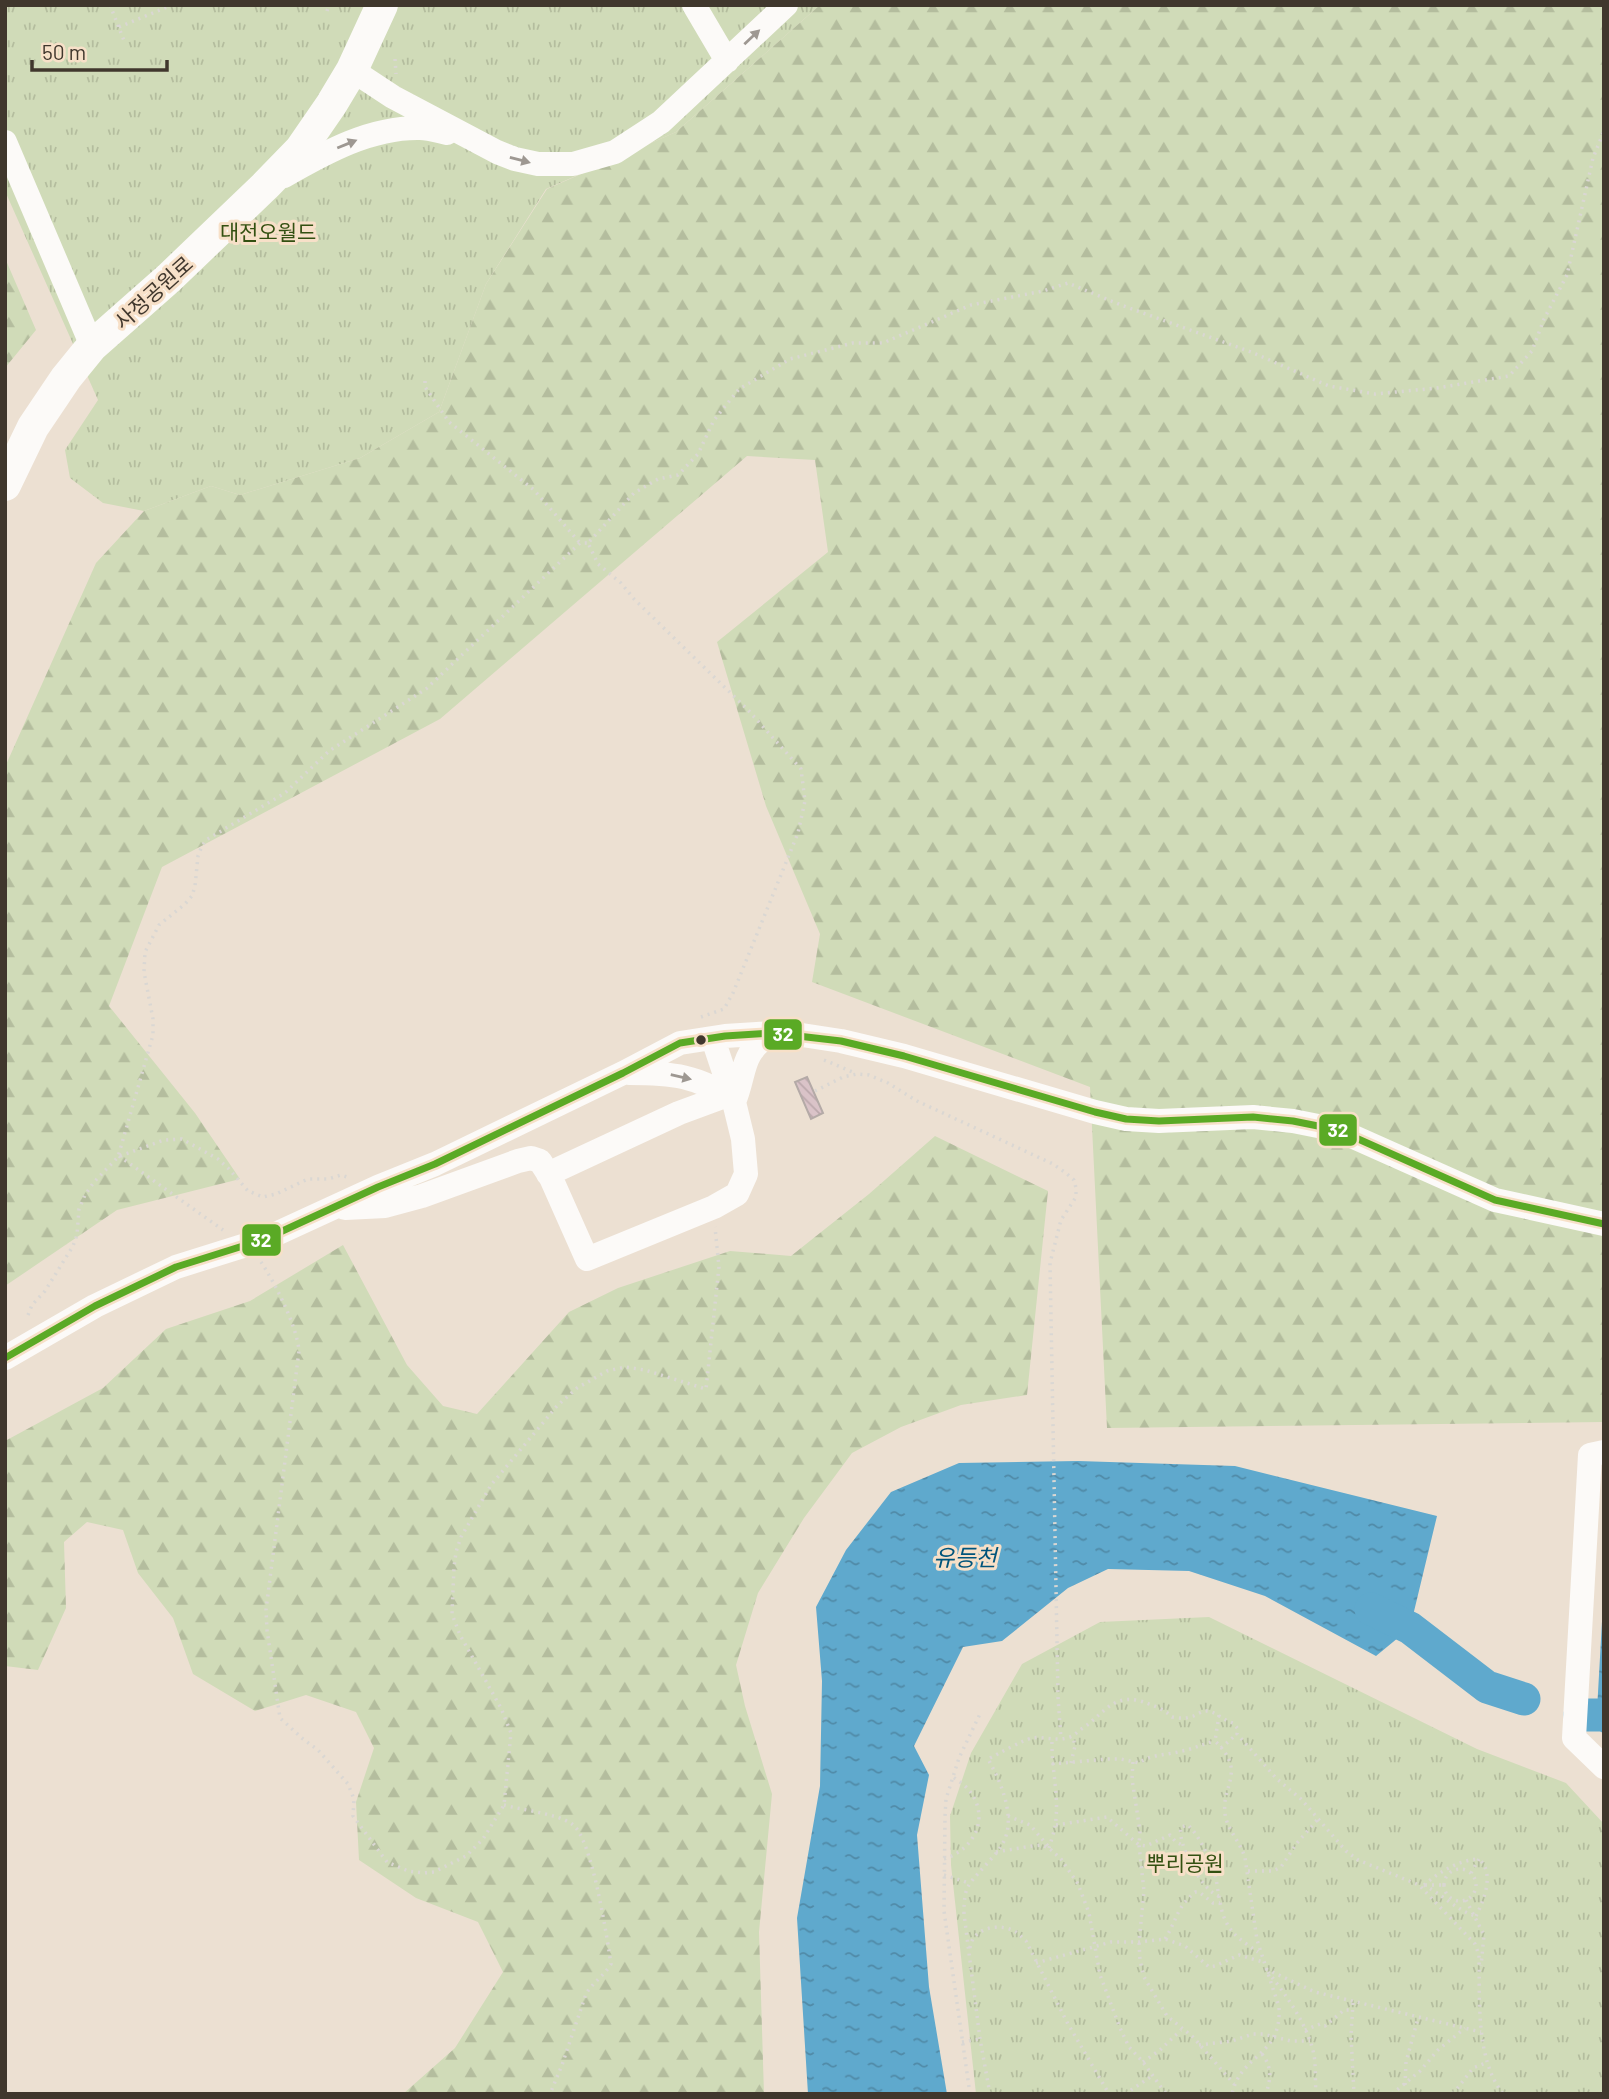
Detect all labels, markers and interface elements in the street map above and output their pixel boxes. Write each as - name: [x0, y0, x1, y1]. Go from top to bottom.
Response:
- scale bar: [32, 28, 166, 72]
- one-way arrow: [743, 30, 760, 46]
- text: 50 m: [42, 39, 86, 64]
- one-way arrow: [337, 138, 358, 149]
- one-way arrow: [509, 155, 531, 166]
- park label: 대전오월드: [220, 219, 316, 244]
- street label: 사정공원로: [109, 250, 197, 334]
- line badge: 32: [763, 1018, 803, 1051]
- text: 32: [773, 1022, 793, 1045]
- unlabelled marker: [694, 1033, 708, 1047]
- one-way arrow: [671, 1072, 693, 1083]
- line badge: 32: [1318, 1113, 1358, 1147]
- text: 32: [1328, 1118, 1348, 1141]
- line badge: 32: [241, 1223, 282, 1257]
- text: 32: [251, 1228, 271, 1251]
- water label: 유등천: [933, 1543, 1000, 1571]
- park label: 뿌리공원: [1146, 1850, 1224, 1875]

